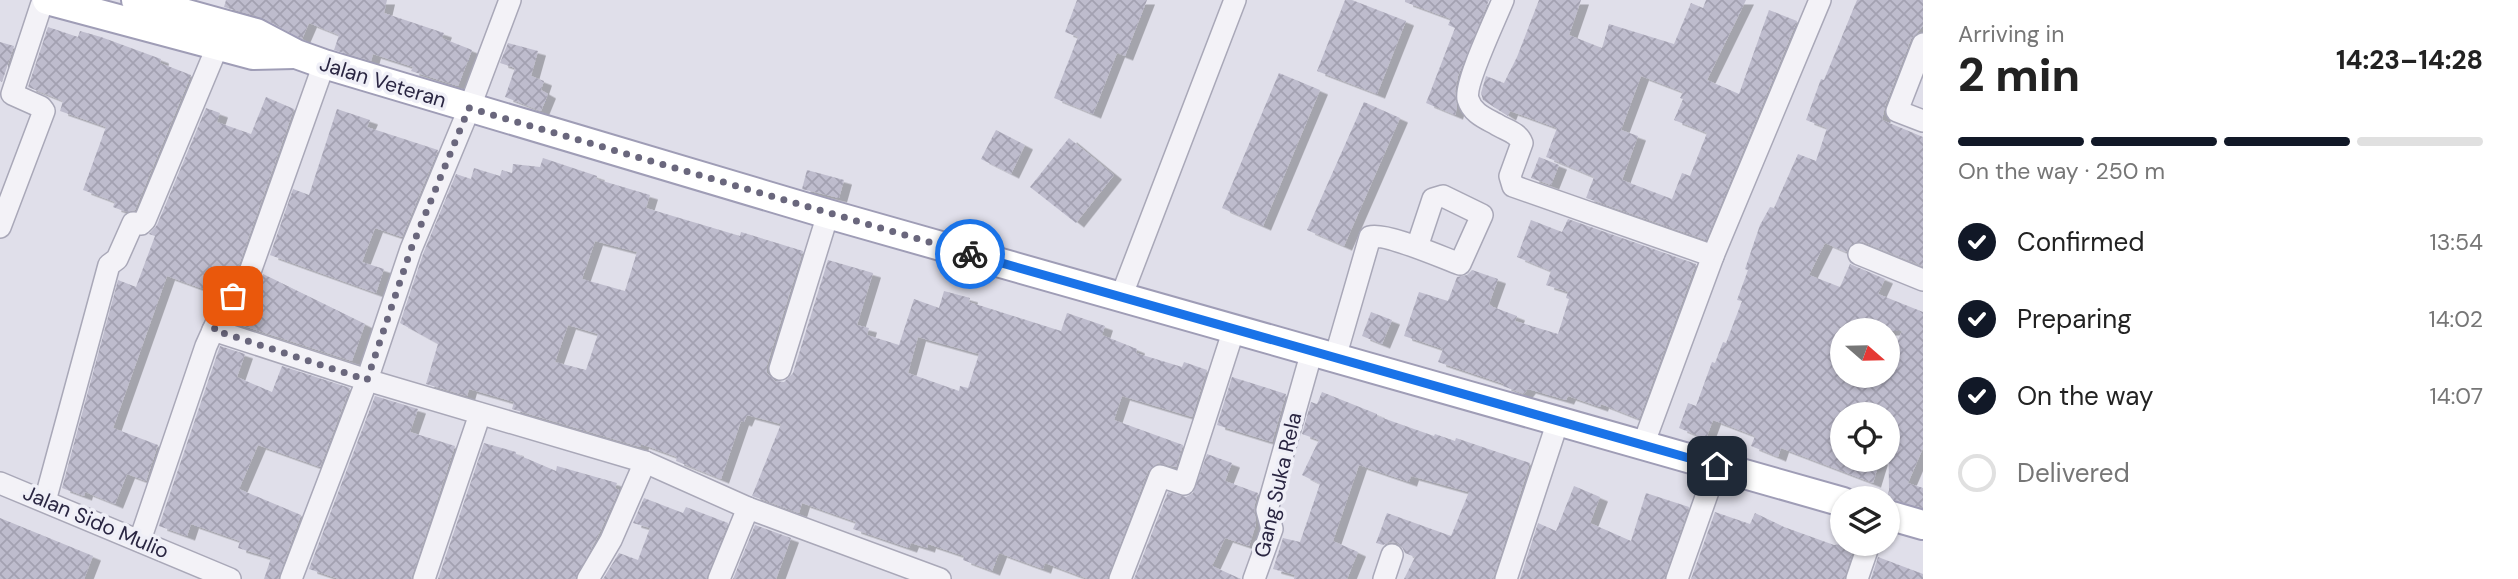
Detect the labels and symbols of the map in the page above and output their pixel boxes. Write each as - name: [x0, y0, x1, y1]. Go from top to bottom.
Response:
- street label: Jalan Veteran: [316, 49, 450, 115]
- courier: [935, 219, 1005, 289]
- pin: [203, 266, 263, 326]
- north arrow: [1830, 318, 1900, 388]
- street label: Gang Suka Rela: [1248, 410, 1308, 560]
- pin: [1687, 436, 1747, 496]
- street label: Jalan Sido Mulio: [19, 479, 173, 565]

